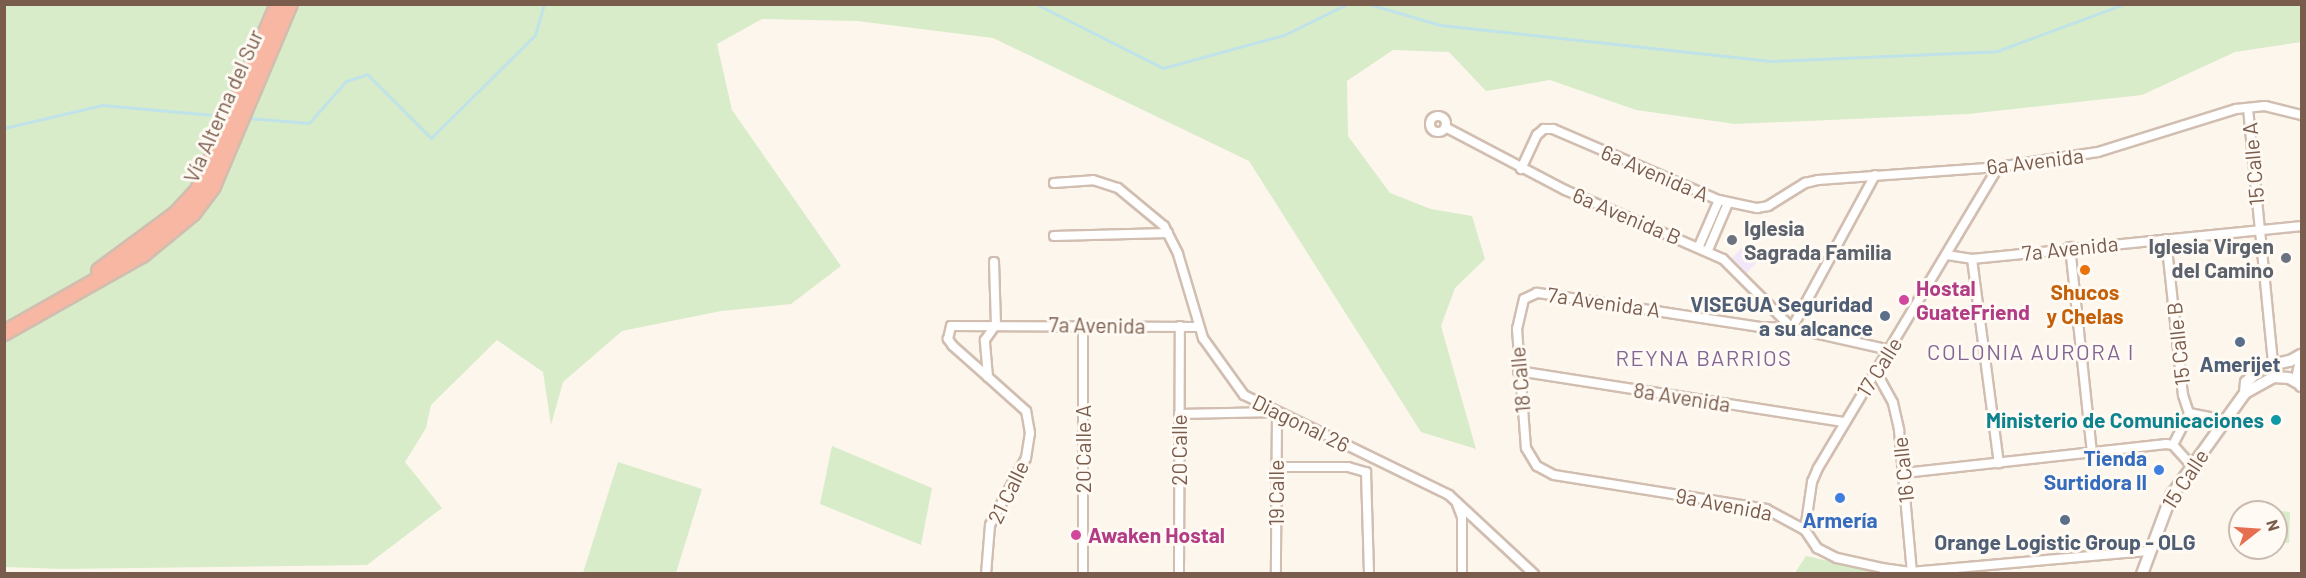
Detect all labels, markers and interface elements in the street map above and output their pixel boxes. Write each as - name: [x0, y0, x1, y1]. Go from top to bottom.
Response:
- street label: Vía Alterna del Sur: [178, 26, 268, 186]
- street label: 15 Calle A: [2237, 121, 2269, 207]
- street label: 6a Avenida A: [1597, 139, 1713, 207]
- street label: 6a Avenida: [1985, 143, 2085, 179]
- street label: 6a Avenida B: [1569, 182, 1685, 250]
- place label: Iglesia Sagrada Familia: [1744, 215, 1892, 265]
- street label: 7a Avenida: [2021, 230, 2119, 266]
- marker: Iglesia Sagrada Familia: [1725, 233, 1739, 247]
- place label: Iglesia Virgen del Camino: [2149, 233, 2274, 283]
- marker: Iglesia Virgen del Camino: [2279, 251, 2293, 265]
- marker: Shucos y Chelas: [2078, 263, 2092, 277]
- place label: Hostal GuateFriend: [1916, 275, 2030, 325]
- place label: Shucos y Chelas: [2046, 279, 2124, 329]
- street label: 7a Avenida A: [1546, 282, 1662, 322]
- place label: VISEGUA Seguridad a su alcance: [1690, 291, 1873, 341]
- marker: Hostal GuateFriend: [1897, 293, 1911, 307]
- street label: 15 Calle B: [2161, 301, 2195, 387]
- marker: VISEGUA Seguridad a su alcance: [1878, 309, 1892, 323]
- street label: 7a Avenida: [1048, 312, 1146, 338]
- street label: 17 Calle: [1851, 332, 1907, 402]
- marker: Amerijet: [2233, 335, 2247, 349]
- district label: COLONIA AURORA I: [1927, 339, 2135, 365]
- district label: REYNA BARRIOS: [1616, 345, 1792, 371]
- street label: 18 Calle: [1505, 346, 1535, 414]
- place label: Amerijet: [2200, 351, 2280, 377]
- street label: 8a Avenida: [1632, 377, 1732, 417]
- street label: Diagonal 26: [1248, 389, 1354, 457]
- street label: 20 Calle A: [1070, 405, 1096, 493]
- place label: Ministerio de Comunicaciones: [1986, 407, 2264, 433]
- marker: Ministerio de Comunicaciones: [2269, 413, 2283, 427]
- street label: 20 Calle: [1166, 414, 1192, 486]
- street label: 16 Calle: [1887, 436, 1919, 504]
- street label: 15 Calle: [2156, 444, 2214, 514]
- place label: Tienda Surtidora II: [2044, 445, 2147, 495]
- street label: 21 Calle: [982, 457, 1034, 527]
- street label: 19 Calle: [1263, 460, 1289, 526]
- marker: Tienda Surtidora II: [2152, 463, 2166, 477]
- street label: 9a Avenida: [1674, 482, 1774, 526]
- marker: Armería: [1833, 491, 1847, 505]
- north arrow: [2228, 500, 2288, 560]
- place label: Armería: [1802, 507, 1878, 533]
- marker: Orange Logistic Group - OLG: [2058, 513, 2072, 527]
- text: N: [2263, 517, 2284, 533]
- place label: Awaken Hostal: [1088, 522, 1225, 548]
- marker: Awaken Hostal: [1069, 528, 1083, 542]
- place label: Orange Logistic Group - OLG: [1934, 529, 2196, 555]

